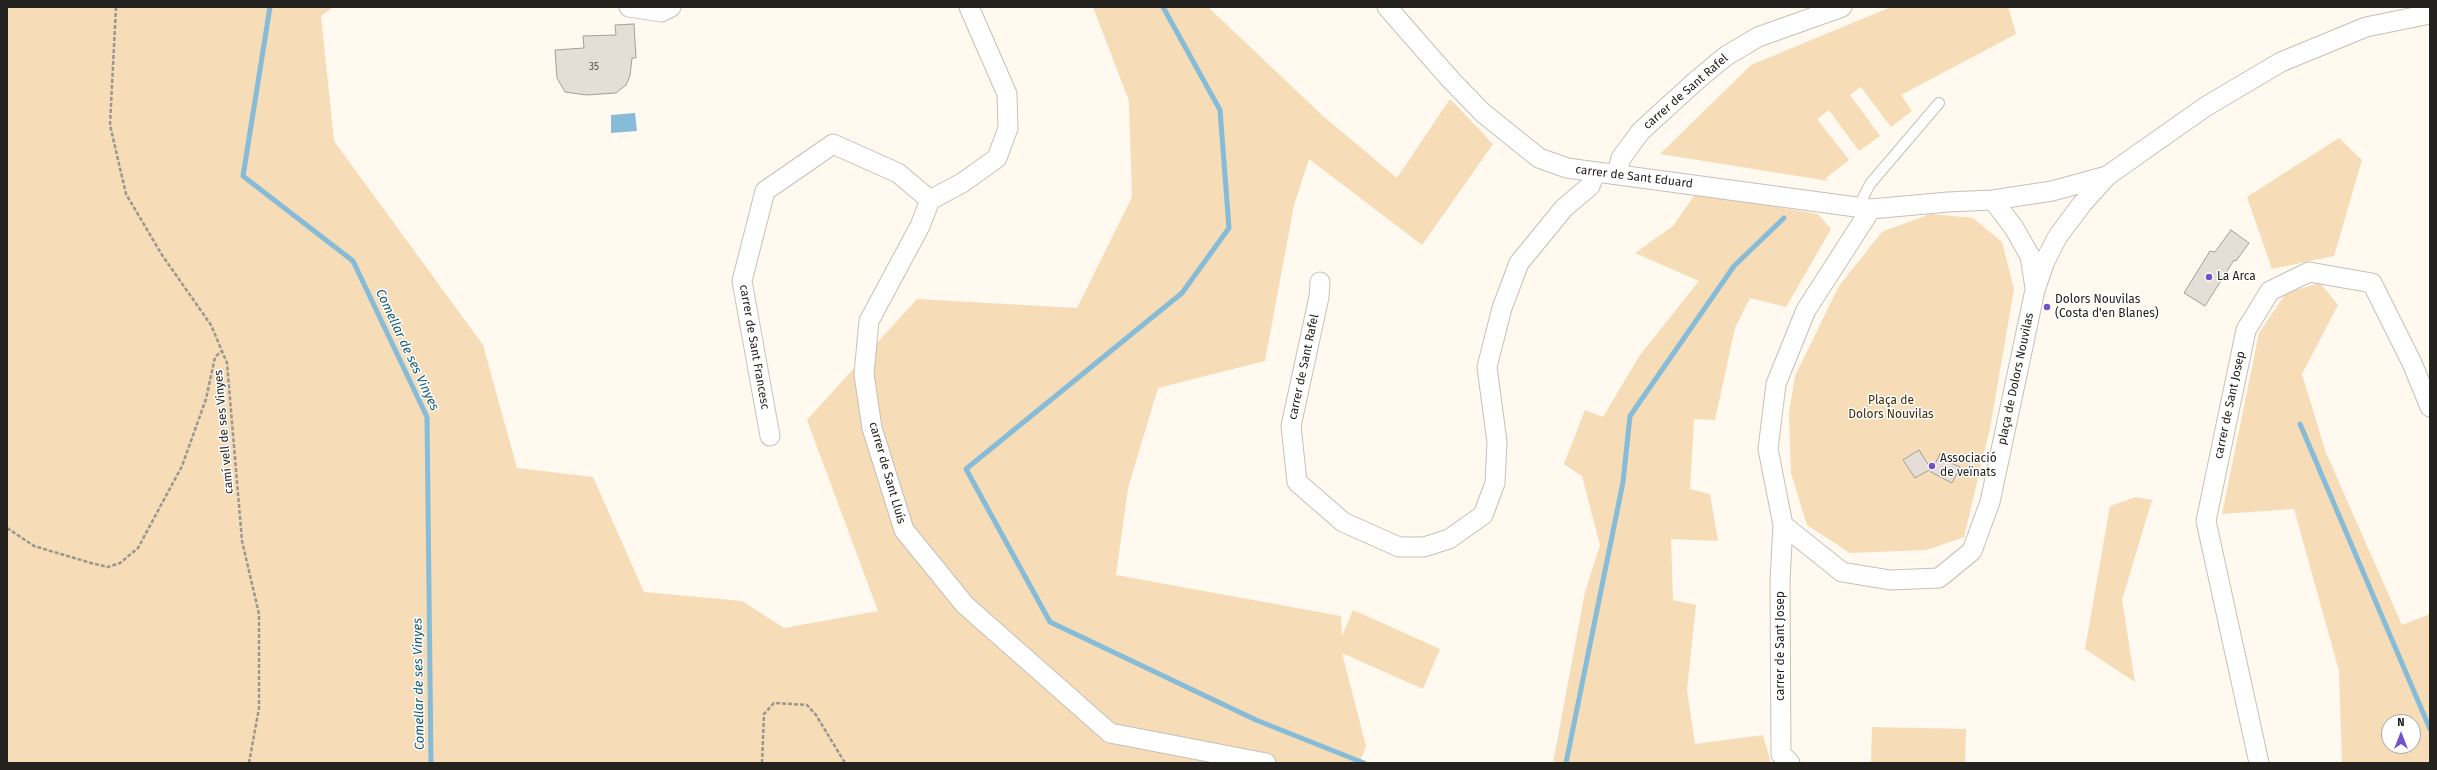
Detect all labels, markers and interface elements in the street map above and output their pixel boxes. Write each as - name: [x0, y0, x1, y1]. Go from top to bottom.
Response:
- street label: carrer de Sant Rafel: [1641, 51, 1731, 133]
- house number: 35: [589, 61, 599, 73]
- street label: carrer de Sant Eduard: [1574, 163, 1694, 191]
- place label: La Arca: [2217, 270, 2256, 284]
- marker: La Arca: [2204, 272, 2214, 282]
- street label: carrer de Sant Francesc: [736, 283, 772, 411]
- water label: Comellar de ses Vinyes: [372, 287, 442, 413]
- place label: Dolors Nouvilas (Costa d'en Blanes): [2055, 293, 2159, 321]
- marker: Dolors Nouvilas (Costa d'en Blanes): [2042, 302, 2052, 312]
- street label: plaça de Dolors Nouvilas: [1995, 312, 2037, 446]
- street label: carrer de Sant Rafel: [1286, 313, 1322, 421]
- street label: carrer de Sant Josep: [2212, 350, 2248, 460]
- street label: camí vell de ses Vinyes: [211, 369, 237, 495]
- park label: Plaça de Dolors Nouvilas: [1848, 394, 1934, 422]
- street label: carrer de Sant Lluís: [866, 420, 908, 526]
- place label: Associació de veïnats: [1940, 452, 1997, 480]
- marker: Associació de veïnats: [1927, 461, 1937, 471]
- street label: carrer de Sant Josep: [1774, 591, 1788, 701]
- water label: Comellar de ses Vinyes: [410, 618, 428, 750]
- north arrow: [2381, 714, 2421, 754]
- text: N: [2397, 716, 2405, 729]

